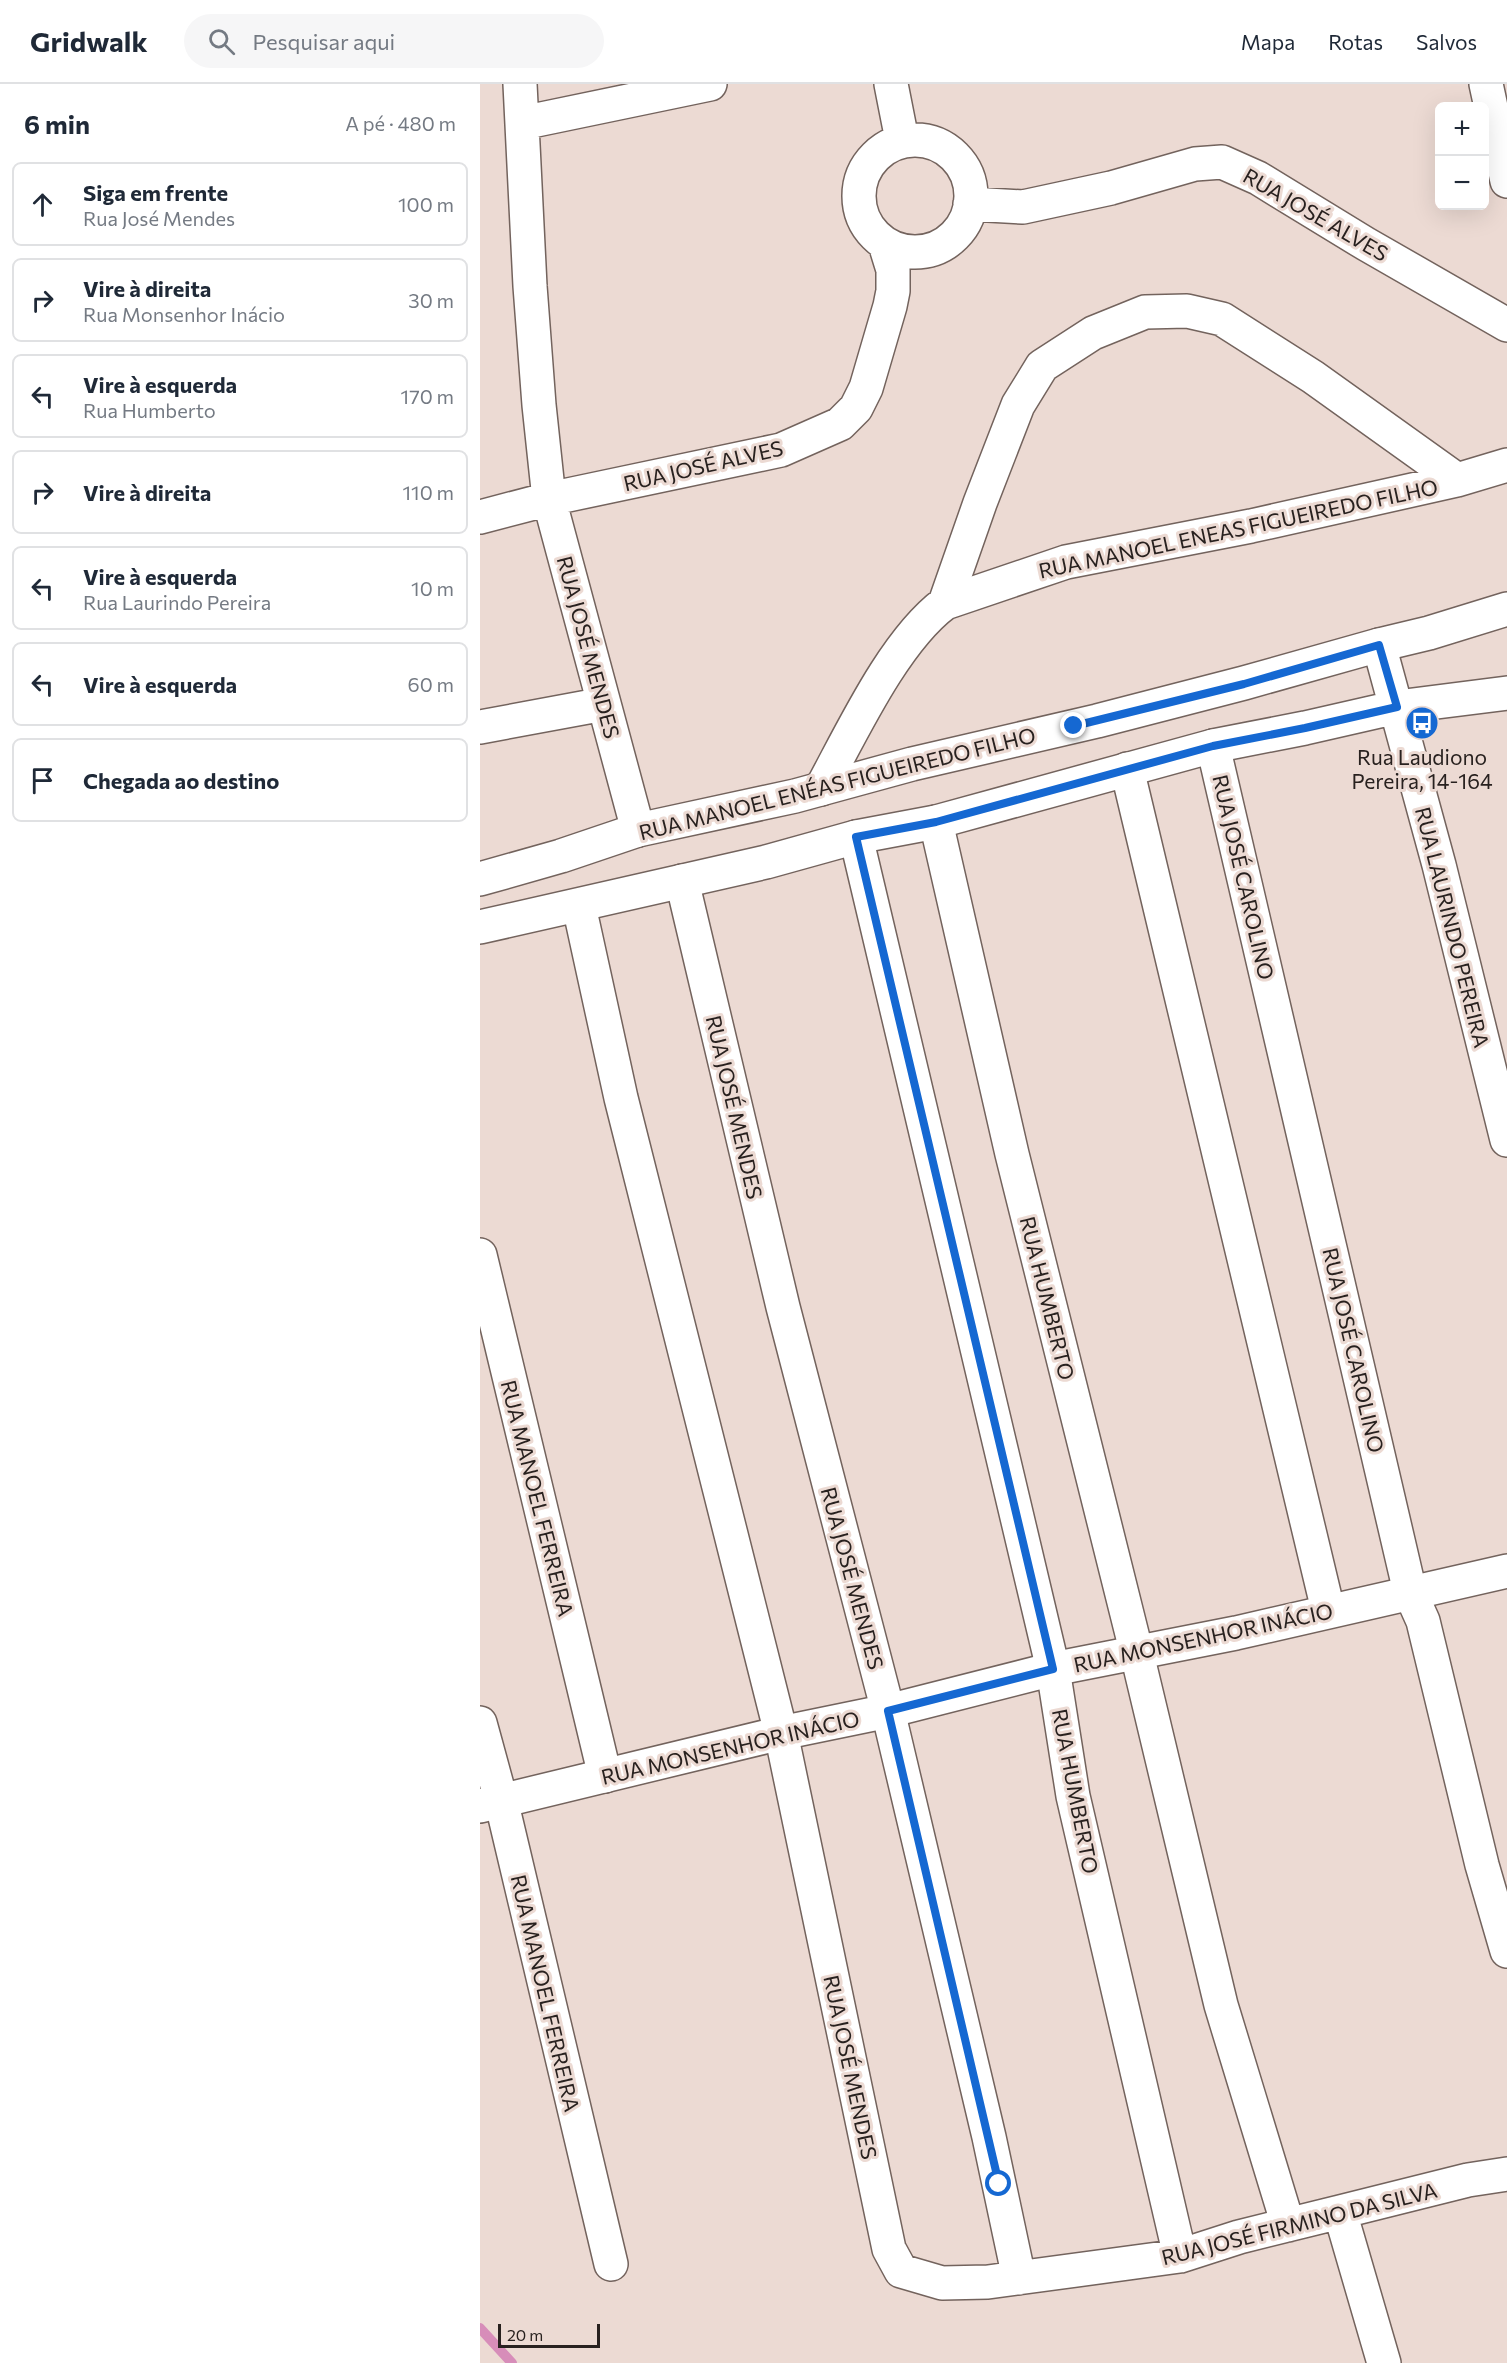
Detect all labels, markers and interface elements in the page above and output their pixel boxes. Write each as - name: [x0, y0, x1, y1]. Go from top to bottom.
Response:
- search box: [184, 14, 604, 68]
- text: Gridwalk: [30, 24, 148, 58]
- icon: search: [205, 25, 238, 58]
- text: Pesquisar aqui: [253, 28, 395, 55]
- text: Mapa: [1241, 29, 1295, 54]
- text: Rotas: [1328, 29, 1383, 54]
- text: Salvos: [1416, 29, 1477, 54]
- map controls: [1435, 102, 1489, 210]
- button: +: [1435, 102, 1489, 156]
- text: 6 min: [24, 108, 90, 139]
- text: A pé · 480 m: [345, 111, 456, 135]
- button: −: [1435, 156, 1489, 210]
- street label: RUA JOSÉ ALVES: [1239, 162, 1393, 266]
- text: Siga em frente: [83, 179, 228, 206]
- icon: ahead: [26, 188, 59, 221]
- text: 100 m: [398, 192, 454, 216]
- text: Rua José Mendes: [83, 206, 235, 230]
- text: Vire à direita: [83, 275, 211, 302]
- icon: right: [26, 284, 59, 317]
- text: 30 m: [408, 288, 454, 312]
- text: Rua Monsenhor Inácio: [83, 302, 285, 326]
- text: Vire à esquerda: [83, 371, 237, 398]
- icon: left: [26, 380, 59, 413]
- text: 170 m: [401, 384, 454, 408]
- text: Rua Humberto: [83, 398, 216, 422]
- street label: RUA JOSÉ ALVES: [621, 434, 785, 496]
- street label: RUA MANOEL ENEAS FIGUEIREDO FILHO: [1036, 473, 1440, 583]
- icon: right: [26, 476, 59, 509]
- text: Vire à direita: [83, 479, 211, 506]
- text: 110 m: [403, 480, 454, 504]
- street label: RUA JOSÉ MENDES: [553, 553, 625, 741]
- text: Vire à esquerda: [83, 563, 237, 590]
- icon: left: [26, 572, 59, 605]
- text: 10 m: [411, 576, 454, 600]
- text: Rua Laurindo Pereira: [83, 590, 271, 614]
- icon: left: [26, 668, 59, 701]
- text: Vire à esquerda: [83, 671, 237, 698]
- text: 60 m: [408, 672, 454, 696]
- bus stop icon: Rua Laudiono Pereira, 14-164: [1404, 705, 1440, 741]
- route end: [1060, 712, 1086, 738]
- street label: RUA MANOEL ENÉAS FIGUEIREDO FILHO: [636, 722, 1038, 844]
- place label: Rua Laudiono Pereira, 14-164: [1351, 744, 1493, 793]
- icon: arrive: [26, 764, 59, 797]
- text: Chegada ao destino: [83, 767, 279, 794]
- street label: RUA JOSÉ CAROLINO: [1208, 772, 1280, 982]
- street label: RUA LAURINDO PEREIRA: [1411, 804, 1495, 1050]
- street label: RUA JOSÉ MENDES: [702, 1013, 768, 1201]
- street label: RUA HUMBERTO: [1016, 1214, 1080, 1382]
- street label: RUA JOSÉ CAROLINO: [1318, 1245, 1390, 1455]
- street label: RUA MANOEL FERREIRA: [497, 1377, 579, 1619]
- street label: RUA JOSÉ MENDES: [817, 1484, 889, 1672]
- street label: RUA MONSENHOR INÁCIO: [1071, 1597, 1335, 1677]
- street label: RUA MONSENHOR INÁCIO: [598, 1705, 862, 1789]
- street label: RUA HUMBERTO: [1048, 1706, 1104, 1876]
- street label: RUA MANOEL FERREIRA: [507, 1872, 585, 2114]
- street label: RUA JOSÉ MENDES: [819, 1973, 883, 2161]
- route start: [985, 2170, 1011, 2196]
- street label: RUA JOSÉ FIRMINO DA SILVA: [1159, 2177, 1439, 2269]
- scale bar: [498, 2321, 600, 2348]
- text: 20 m: [507, 2325, 543, 2344]

